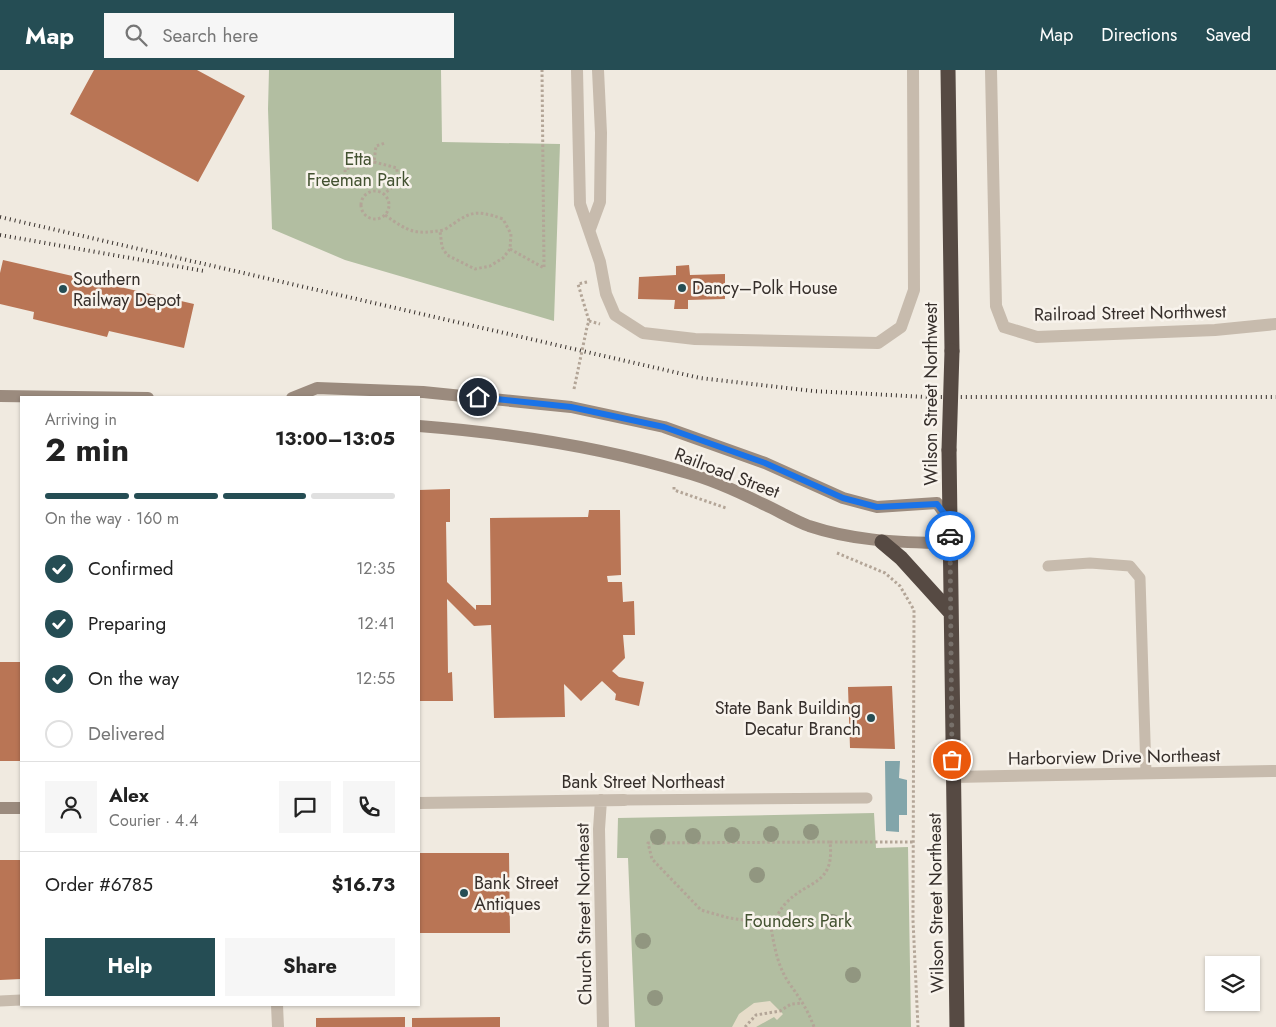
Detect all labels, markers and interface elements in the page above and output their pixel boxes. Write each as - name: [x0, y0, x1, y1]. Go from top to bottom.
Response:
- search box: [104, 13, 454, 58]
- text: Map: [25, 18, 74, 53]
- icon: search: [122, 21, 150, 49]
- text: Search here: [162, 22, 258, 49]
- text: Map: [1040, 22, 1073, 48]
- text: Directions: [1101, 22, 1177, 48]
- text: Saved: [1205, 22, 1251, 48]
- park label: Etta Freeman Park: [307, 146, 409, 193]
- place label: Southern Railway Depot: [73, 266, 181, 313]
- place label: Dancy–Polk House: [692, 275, 837, 301]
- marker: Dancy–Polk House: [676, 282, 688, 294]
- marker: Southern Railway Depot: [57, 283, 69, 295]
- street label: Railroad Street Northwest: [1034, 298, 1227, 328]
- street label: Wilson Street Northwest: [918, 302, 944, 486]
- pin: [457, 376, 499, 418]
- icon: home: [464, 383, 492, 411]
- text: Arriving in: [45, 408, 117, 431]
- text: 13:00–13:05: [275, 425, 395, 452]
- text: 2 min: [45, 427, 129, 473]
- street label: Railroad Street: [671, 441, 784, 505]
- text: On the way · 160 m: [45, 507, 179, 530]
- courier: [925, 511, 975, 561]
- icon: car: [936, 522, 964, 550]
- icon: check: [45, 555, 73, 583]
- text: Confirmed: [88, 555, 174, 582]
- text: 12:35: [356, 557, 395, 580]
- icon: check: [45, 610, 73, 638]
- text: Preparing: [88, 610, 166, 637]
- text: 12:41: [357, 612, 395, 635]
- icon: check: [45, 665, 73, 693]
- text: On the way: [88, 665, 179, 692]
- text: 12:55: [356, 667, 395, 690]
- place label: State Bank Building Decatur Branch: [715, 695, 861, 742]
- marker: State Bank Building Decatur Branch: [865, 712, 877, 724]
- text: Delivered: [88, 720, 165, 747]
- pin: [931, 739, 973, 781]
- street label: Harborview Drive Northeast: [1008, 742, 1221, 772]
- icon: bag: [938, 746, 966, 774]
- street label: Bank Street Northeast: [561, 769, 725, 795]
- button: person: [45, 781, 97, 833]
- button: chat: [279, 781, 331, 833]
- button: phone: [343, 781, 395, 833]
- text: Alex: [109, 782, 149, 809]
- text: Courier · 4.4: [109, 809, 198, 832]
- street label: Wilson Street Northeast: [921, 812, 951, 993]
- street label: Church Street Northeast: [569, 822, 599, 1005]
- place label: Bank Street Antiques: [474, 870, 559, 917]
- text: Order #6785: [45, 871, 153, 898]
- text: $16.73: [331, 871, 395, 898]
- marker: Bank Street Antiques: [458, 887, 470, 899]
- park label: Founders Park: [744, 908, 852, 934]
- button: Help: [45, 938, 215, 996]
- button: Share: [225, 938, 395, 996]
- map controls: [1205, 956, 1260, 1011]
- button: layers: [1205, 956, 1260, 1011]

